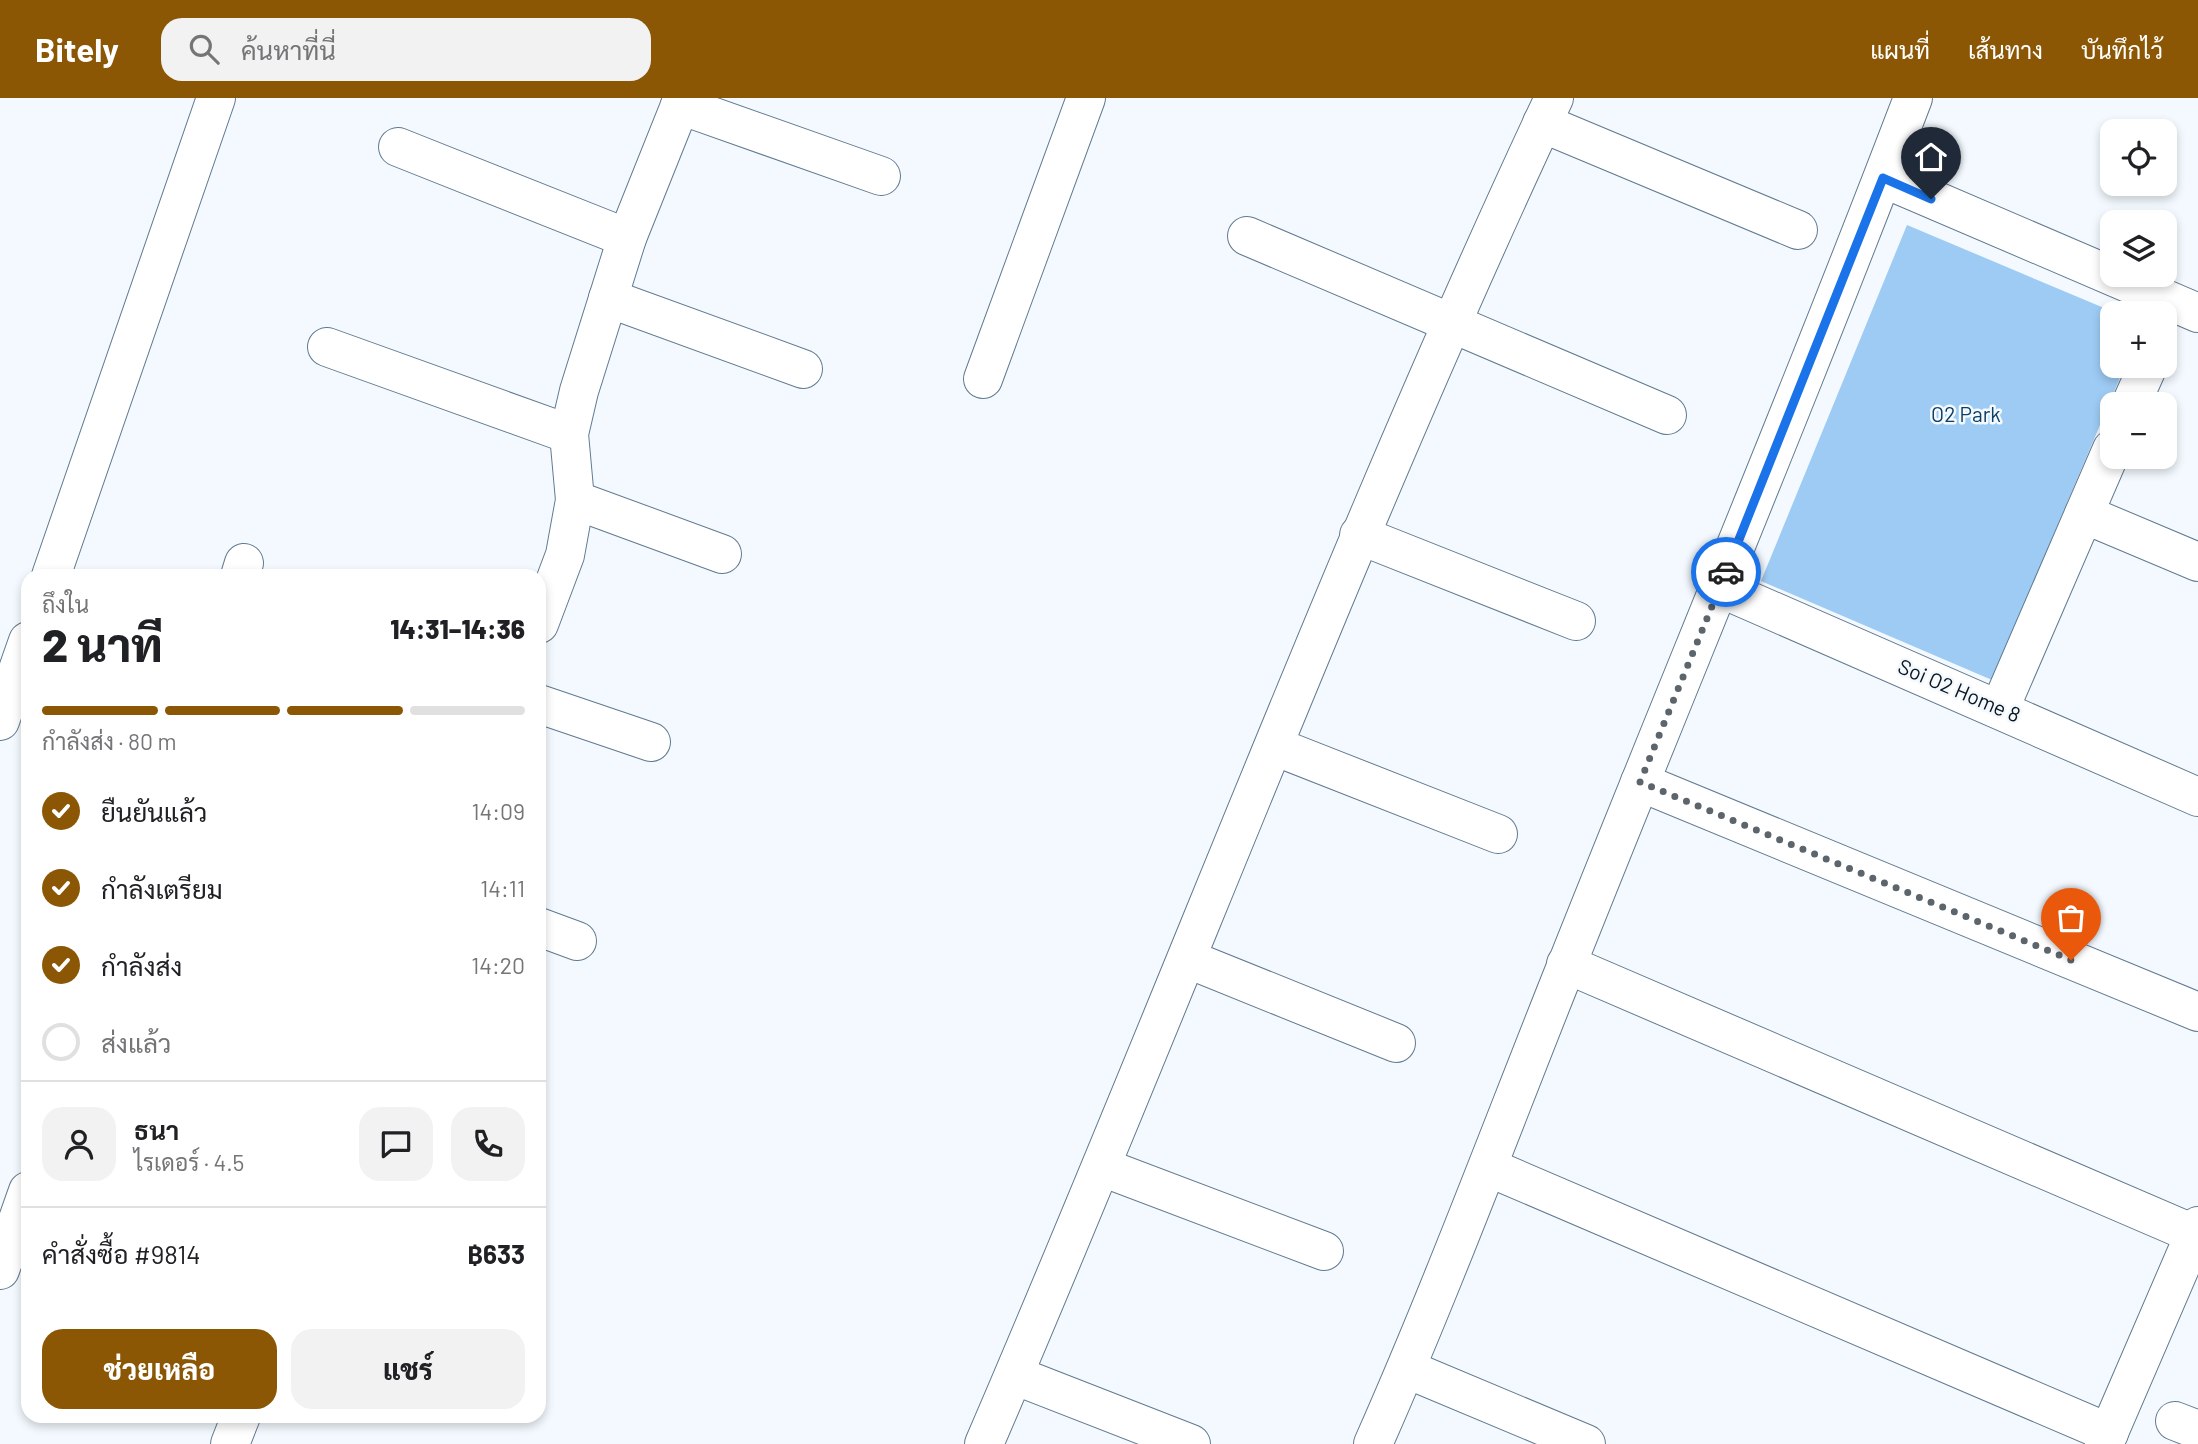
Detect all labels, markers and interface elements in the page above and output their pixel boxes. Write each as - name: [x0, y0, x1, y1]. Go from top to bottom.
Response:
- search box: [161, 18, 651, 81]
- text: Bitely: [35, 29, 119, 69]
- icon: search: [185, 30, 223, 68]
- text: ค้นหาที่นี่: [241, 34, 336, 65]
- text: แผนที่: [1870, 35, 1930, 64]
- text: เส้นทาง: [1968, 35, 2043, 64]
- text: บันทึกไว้: [2081, 35, 2163, 64]
- map controls: [2100, 119, 2177, 469]
- button: locate: [2100, 119, 2177, 196]
- pin: [1901, 127, 1961, 199]
- icon: home: [1912, 138, 1950, 176]
- button: layers: [2100, 210, 2177, 287]
- button: +: [2100, 301, 2177, 378]
- button: −: [2100, 392, 2177, 469]
- park label: O2 Park: [1931, 401, 2001, 426]
- courier: [1691, 537, 1761, 607]
- icon: car: [1707, 553, 1745, 591]
- text: ถึงใน: [42, 590, 89, 618]
- text: 14:31–14:36: [390, 613, 525, 644]
- text: 2 นาที: [42, 616, 163, 671]
- street label: Soi O2 Home 8: [1895, 653, 2025, 727]
- text: กำลังส่ง · 80 m: [42, 727, 177, 755]
- icon: check: [42, 792, 80, 830]
- text: ยืนยันแล้ว: [101, 796, 207, 827]
- text: 14:09: [472, 797, 525, 825]
- icon: check: [42, 869, 80, 907]
- text: กำลังเตรียม: [101, 873, 223, 904]
- text: 14:11: [480, 874, 525, 902]
- pin: [2041, 888, 2101, 960]
- icon: bag: [2052, 899, 2090, 937]
- icon: check: [42, 946, 80, 984]
- text: กำลังส่ง: [101, 950, 182, 981]
- text: 14:20: [471, 951, 525, 979]
- text: ส่งแล้ว: [101, 1027, 171, 1058]
- button: person: [42, 1107, 116, 1181]
- button: chat: [359, 1107, 433, 1181]
- button: phone: [451, 1107, 525, 1181]
- text: ธนา: [134, 1114, 179, 1145]
- text: ไรเดอร์ · 4.5: [134, 1148, 244, 1176]
- text: คำสั่งซื้อ #9814: [42, 1238, 201, 1269]
- text: ฿633: [467, 1238, 525, 1269]
- button: ช่วยเหลือ: [42, 1329, 277, 1409]
- button: แชร์: [291, 1329, 525, 1409]

